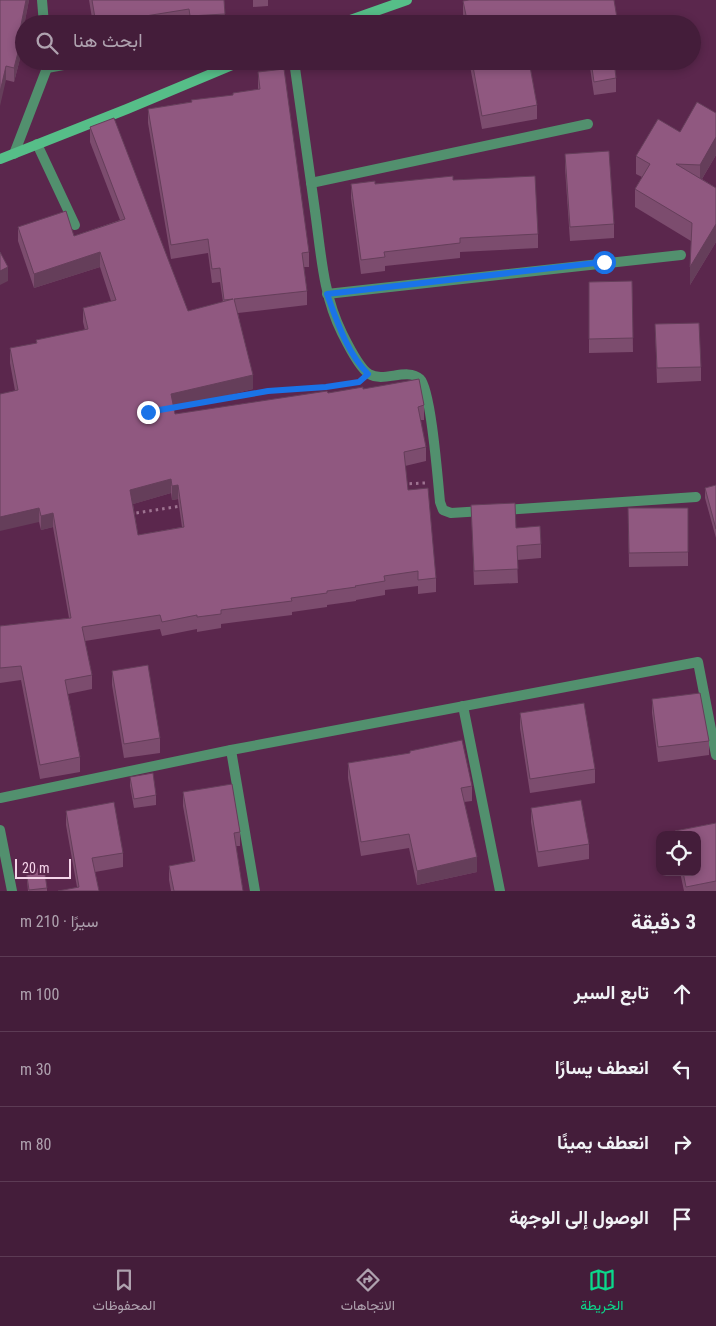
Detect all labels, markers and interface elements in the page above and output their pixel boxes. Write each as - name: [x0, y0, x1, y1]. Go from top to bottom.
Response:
- search box: [15, 15, 701, 70]
- icon: search: [33, 29, 61, 57]
- text: ابحث هنا: [73, 29, 143, 52]
- route start: [593, 251, 616, 274]
- route end: [137, 401, 160, 424]
- map controls: [656, 831, 701, 876]
- button: locate: [656, 831, 701, 876]
- scale bar: [15, 856, 71, 879]
- text: 20 m: [22, 860, 50, 876]
- text: 3 دقيقة: [631, 910, 696, 934]
- text: سيرًا · 210 m: [20, 912, 98, 931]
- icon: ahead: [668, 980, 696, 1008]
- text: تابع السير: [574, 981, 649, 1004]
- text: 100 m: [20, 985, 59, 1004]
- icon: left: [668, 1055, 696, 1083]
- text: انعطف يسارًا: [555, 1056, 649, 1079]
- text: 30 m: [20, 1060, 52, 1079]
- icon: right: [668, 1130, 696, 1158]
- text: انعطف يمينًا: [557, 1131, 649, 1154]
- text: 80 m: [20, 1135, 52, 1154]
- icon: arrive: [668, 1205, 696, 1233]
- text: الوصول إلى الوجهة: [509, 1206, 649, 1229]
- tab: المحفوظات: [93, 1266, 156, 1318]
- tab: الاتجاهات: [341, 1266, 395, 1318]
- tab: الخريطة: [580, 1266, 623, 1318]

